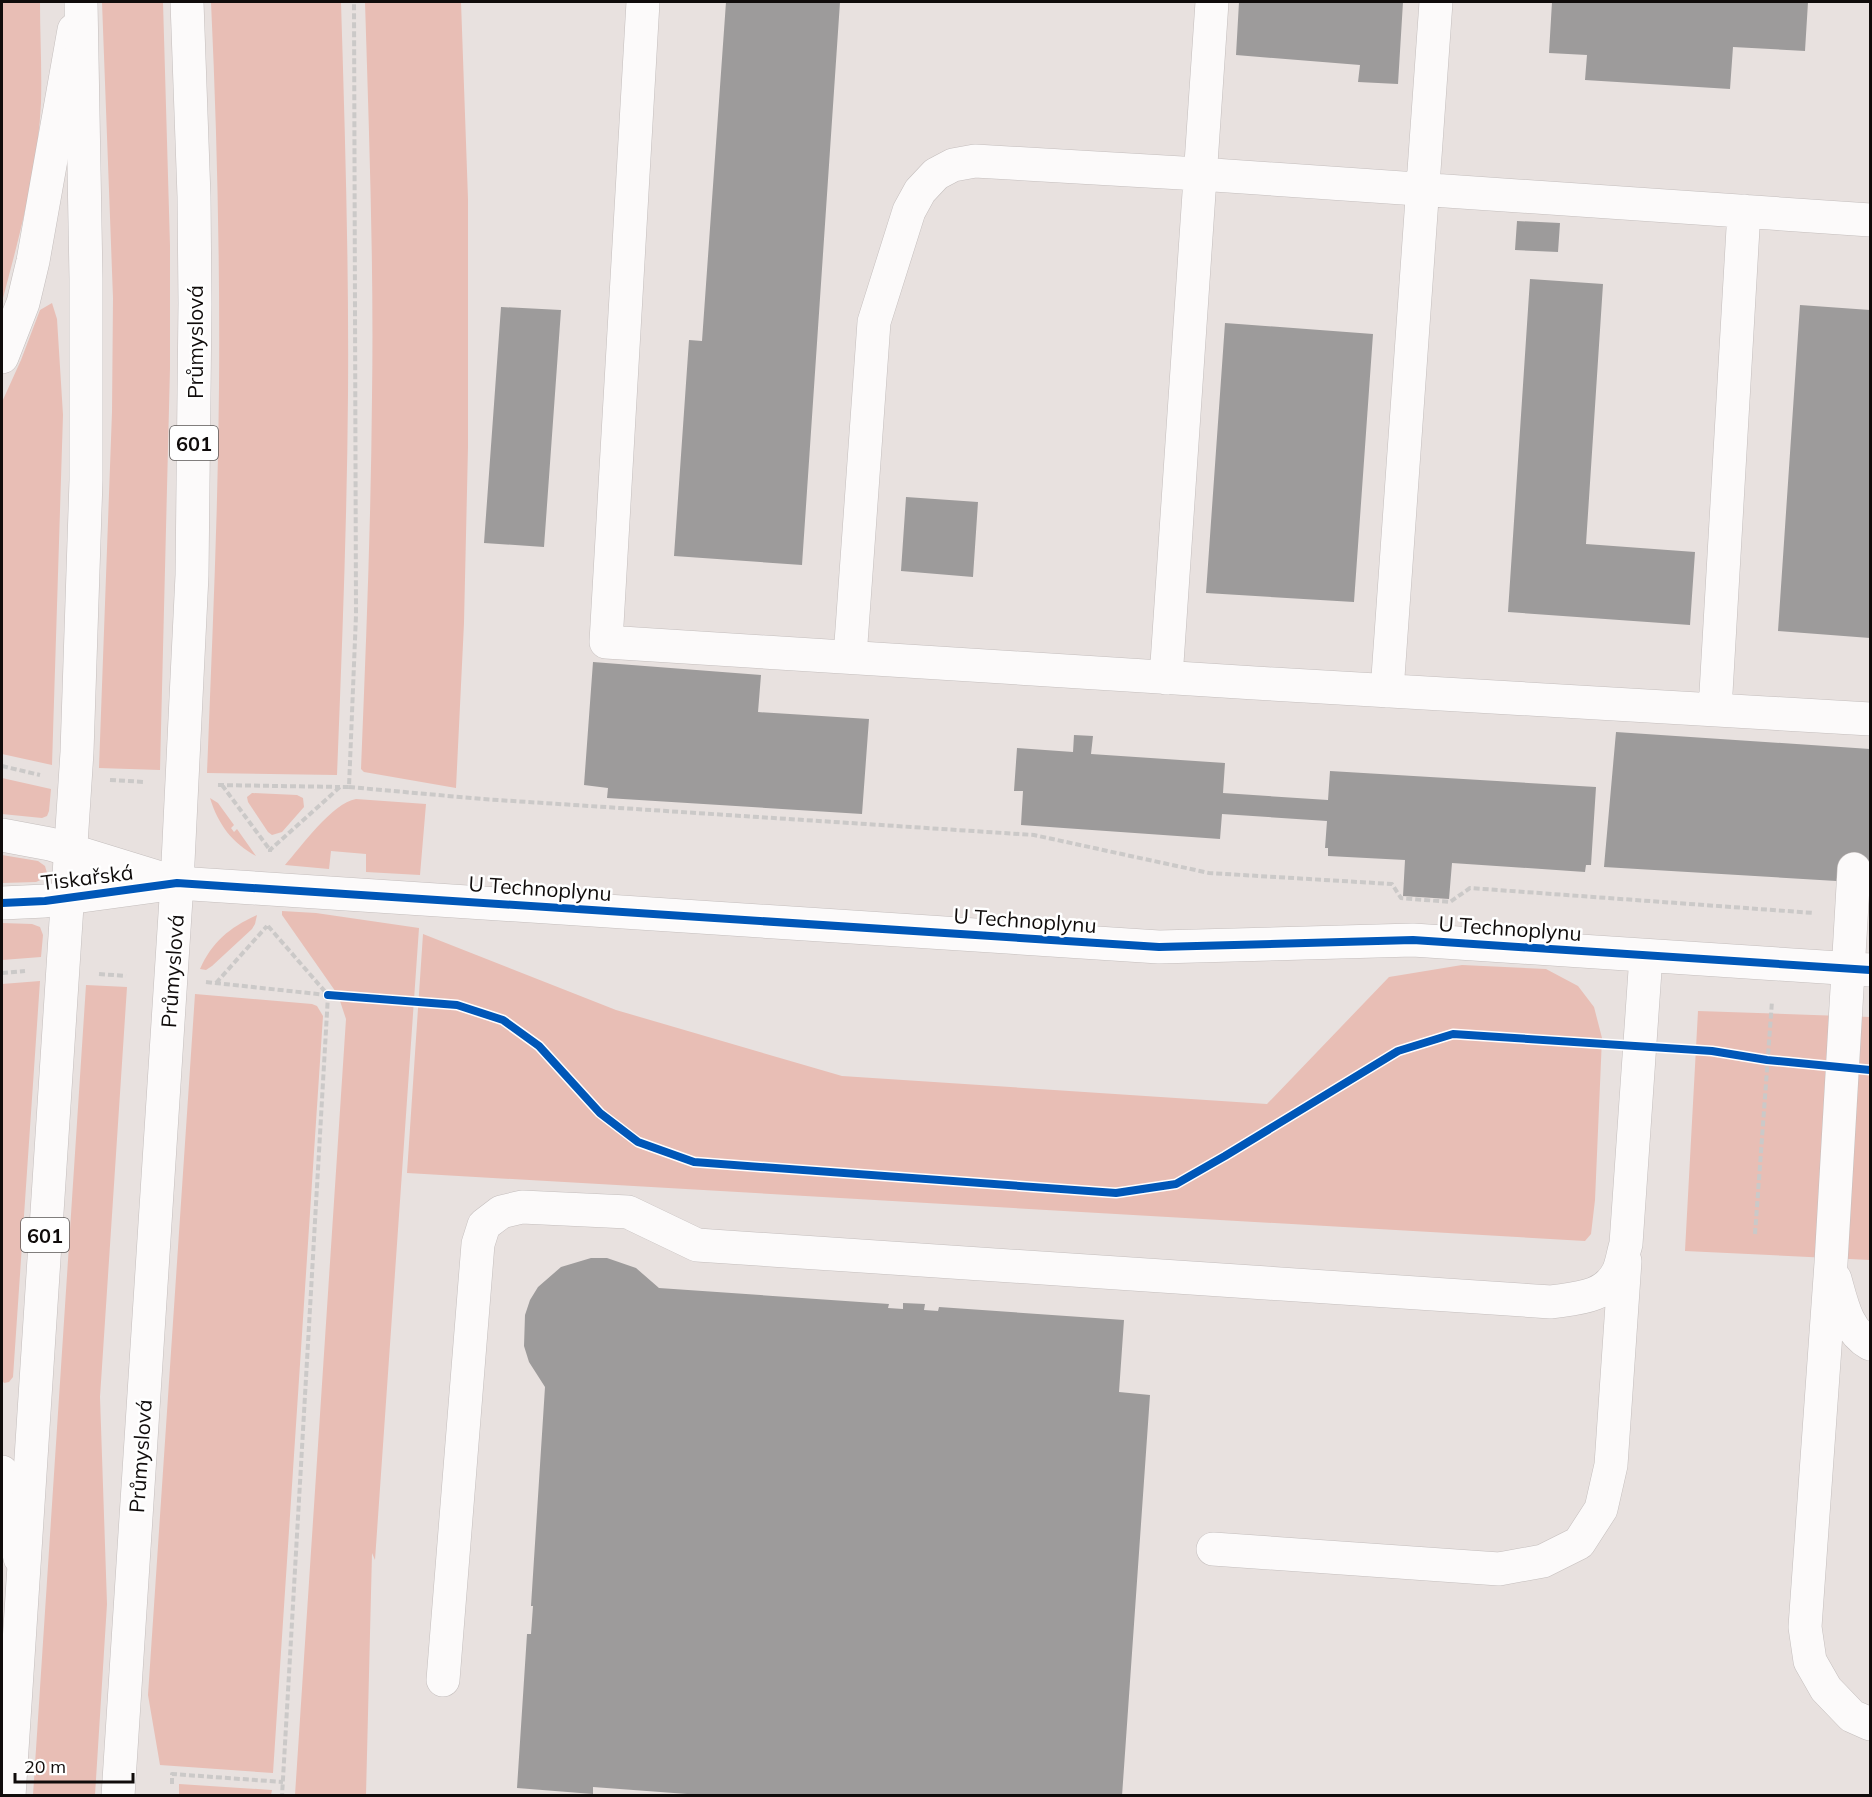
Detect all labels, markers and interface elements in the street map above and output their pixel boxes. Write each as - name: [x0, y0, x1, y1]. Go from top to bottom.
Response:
- street label: Průmyslová: [182, 285, 208, 399]
- road number: 601: [170, 426, 218, 460]
- street label: Tiskařská: [39, 858, 135, 896]
- street label: U Technoplynu: [468, 870, 612, 906]
- street label: U Technoplynu: [953, 902, 1097, 938]
- street label: U Technoplynu: [1438, 910, 1582, 946]
- street label: Průmyslová: [155, 913, 189, 1029]
- road number: 601: [21, 1218, 69, 1252]
- street label: Průmyslová: [123, 1398, 157, 1514]
- scale bar: [15, 1746, 134, 1784]
- text: 20 m: [24, 1755, 66, 1778]

